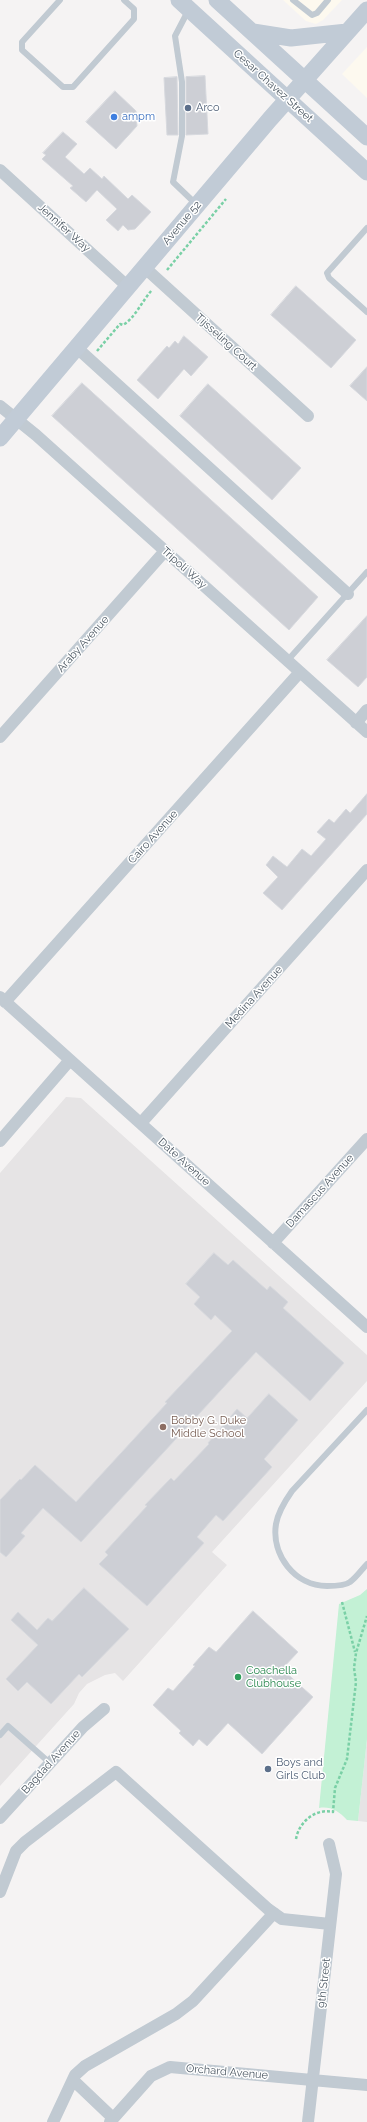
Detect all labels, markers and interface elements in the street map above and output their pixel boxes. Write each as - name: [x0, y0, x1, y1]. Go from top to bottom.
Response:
- street label: Cesar Chavez Street: [230, 47, 316, 125]
- place label: Arco: [196, 101, 220, 115]
- marker: Arco: [183, 103, 193, 113]
- place label: ampm: [122, 110, 155, 124]
- marker: ampm: [109, 112, 119, 122]
- street label: Avenue 52: [160, 198, 204, 248]
- street label: Jennifer Way: [35, 201, 93, 255]
- street label: Tijsseling Court: [193, 311, 259, 373]
- street label: Tripoli Way: [159, 544, 209, 592]
- street label: Araby Avenue: [54, 613, 112, 675]
- street label: Cairo Avenue: [125, 807, 181, 867]
- street label: Medina Avenue: [223, 963, 285, 1031]
- street label: Date Avenue: [155, 1135, 213, 1189]
- street label: Damascus Avenue: [283, 1151, 357, 1231]
- place label: Bobby G. Duke Middle School: [171, 1414, 246, 1440]
- marker: Bobby G. Duke Middle School: [158, 1422, 168, 1432]
- place label: Coachella Clubhouse: [246, 1664, 301, 1690]
- marker: Coachella Clubhouse: [233, 1672, 243, 1682]
- street label: Bagdad Avenue: [19, 1727, 83, 1797]
- place label: Boys and Girls Club: [276, 1756, 325, 1782]
- marker: Boys and Girls Club: [263, 1764, 273, 1774]
- street label: 9th Street: [315, 1958, 333, 2008]
- street label: Orchard Avenue: [185, 2062, 269, 2082]

